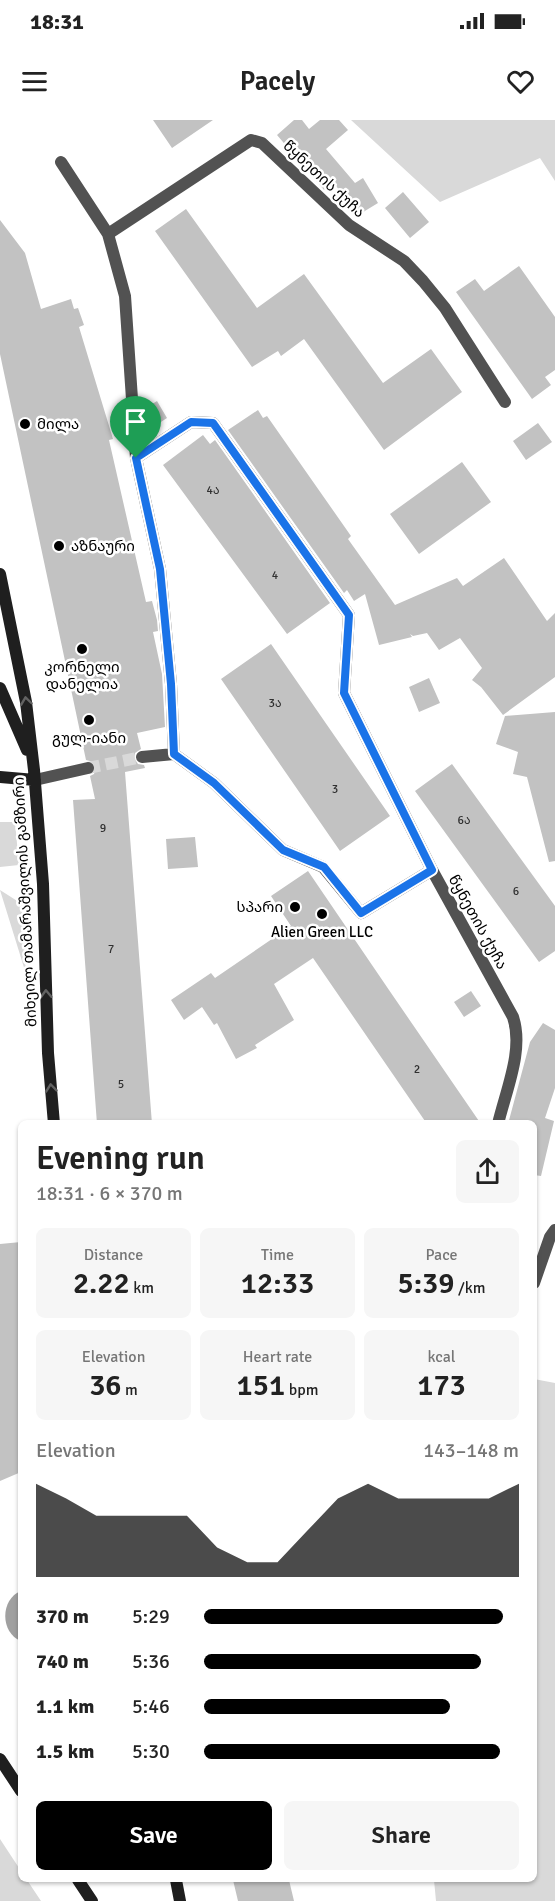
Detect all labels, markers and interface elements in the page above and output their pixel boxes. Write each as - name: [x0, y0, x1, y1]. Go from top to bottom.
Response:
- text: 18:31: [30, 8, 84, 35]
- icon: menu: [18, 65, 51, 98]
- text: Pacely: [240, 65, 315, 98]
- icon: heart: [504, 65, 537, 98]
- street label: წყნეთის ქუჩა: [279, 137, 369, 221]
- pin: [110, 396, 161, 458]
- icon: arrive: [119, 405, 152, 438]
- place label: მილა: [37, 415, 79, 433]
- marker: მილა: [18, 417, 32, 431]
- house number: 4ა: [206, 483, 220, 498]
- place label: აზნაური: [71, 537, 135, 555]
- marker: აზნაური: [52, 539, 66, 553]
- house number: 4: [272, 568, 279, 583]
- marker: კორნელი დანელია: [75, 642, 89, 656]
- place label: კორნელი დანელია: [44, 658, 120, 693]
- one-way arrow: [20, 696, 32, 705]
- house number: 3ა: [268, 696, 282, 711]
- marker: გულ-იანი: [82, 713, 96, 727]
- place label: გულ-იანი: [52, 729, 126, 747]
- street label: მიხეილ თამარაშვილის გამზირი: [9, 776, 41, 1028]
- house number: 3: [332, 782, 338, 797]
- house number: 6ა: [457, 813, 471, 828]
- house number: 9: [100, 821, 106, 836]
- street label: წყნეთის ქუჩა: [445, 872, 511, 972]
- house number: 6: [513, 884, 519, 899]
- place label: სპარი: [236, 898, 283, 916]
- marker: სპარი: [288, 900, 302, 914]
- marker: Alien Green LLC: [315, 907, 329, 921]
- place label: Alien Green LLC: [271, 923, 373, 941]
- house number: 7: [108, 942, 114, 957]
- one-way arrow: [40, 990, 52, 999]
- house number: 2: [414, 1062, 420, 1077]
- house number: 5: [118, 1077, 124, 1092]
- one-way arrow: [45, 1084, 58, 1093]
- text: Evening run: [36, 1138, 205, 1179]
- button: share: [456, 1140, 519, 1203]
- text: 18:31 · 6 × 370 m: [36, 1181, 183, 1206]
- text: Distance: [84, 1245, 143, 1265]
- text: Time: [261, 1245, 294, 1265]
- text: Pace: [425, 1245, 458, 1265]
- text: 2.22: [73, 1265, 130, 1302]
- text: 12:33: [241, 1265, 314, 1302]
- text: 5:39: [397, 1265, 455, 1302]
- text: km: [130, 1278, 154, 1298]
- text: /km: [455, 1278, 486, 1298]
- text: Elevation: [82, 1347, 145, 1367]
- text: Heart rate: [243, 1347, 312, 1367]
- text: kcal: [427, 1347, 456, 1367]
- text: 36: [89, 1367, 122, 1404]
- text: 151: [237, 1367, 285, 1404]
- text: 173: [417, 1367, 466, 1404]
- text: m: [122, 1380, 138, 1400]
- text: bpm: [285, 1380, 318, 1400]
- text: Elevation: [36, 1438, 116, 1463]
- text: 143–148 m: [423, 1438, 519, 1463]
- text: 370 m: [36, 1604, 89, 1629]
- text: 5:29: [132, 1604, 170, 1629]
- text: 740 m: [36, 1649, 89, 1674]
- text: 5:36: [132, 1649, 170, 1674]
- text: 1.1 km: [36, 1694, 94, 1719]
- text: 5:46: [132, 1694, 170, 1719]
- text: 1.5 km: [36, 1739, 94, 1764]
- text: 5:30: [132, 1739, 170, 1764]
- button: Save: [36, 1801, 272, 1870]
- button: Share: [284, 1801, 519, 1870]

